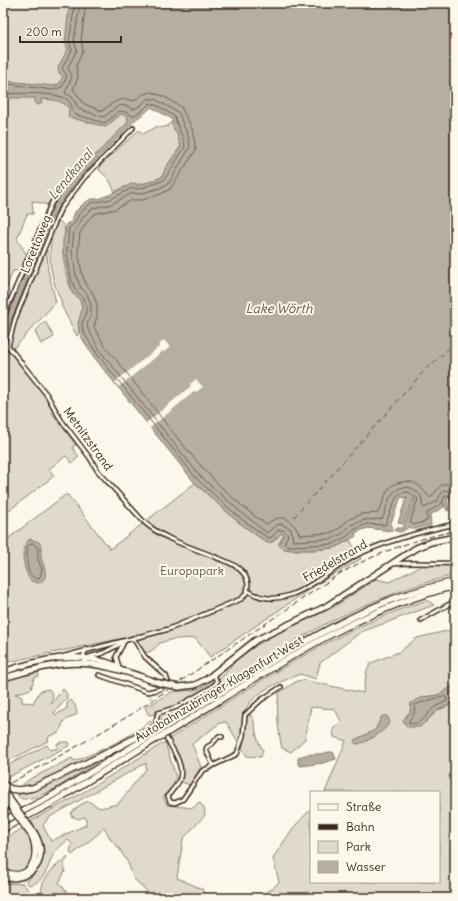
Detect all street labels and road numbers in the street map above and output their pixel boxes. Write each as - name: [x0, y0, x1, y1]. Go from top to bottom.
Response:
- street label: Lorettoweg: [17, 212, 54, 275]
- street label: Metnitzstrand: [60, 404, 116, 473]
- street label: Friedelstrand: [300, 536, 370, 585]
- street label: Autobahnzubringer Klagenfurt West: [132, 632, 306, 745]

